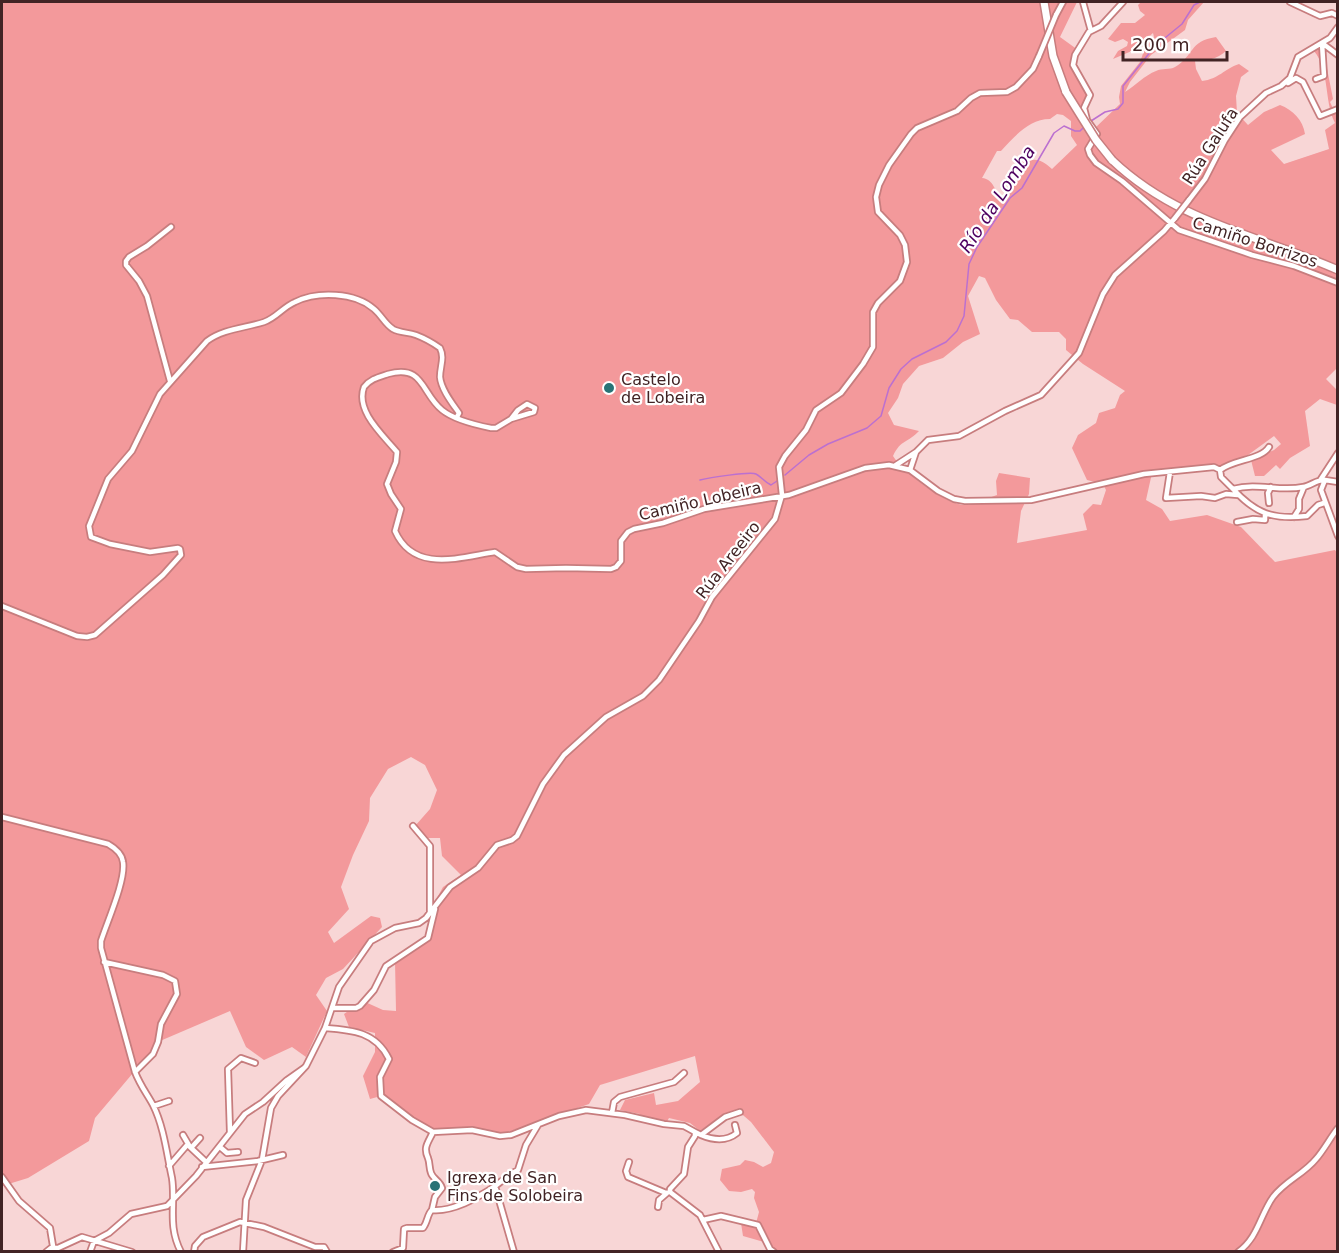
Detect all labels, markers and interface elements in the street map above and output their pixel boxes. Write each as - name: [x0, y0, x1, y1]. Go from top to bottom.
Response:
- scale bar: [1123, 24, 1226, 62]
- text: 200 m: [1132, 34, 1190, 55]
- street label: Rúa Galufa: [1178, 104, 1242, 188]
- water label: Río da Lomba: [955, 142, 1039, 256]
- street label: Camiño Borrizos: [1190, 213, 1320, 271]
- place label: Castelo de Lobeira: [621, 370, 705, 407]
- marker: Castelo de Lobeira: [602, 381, 616, 395]
- street label: Camiño Lobeira: [637, 478, 763, 524]
- street label: Rúa Areeiro: [692, 518, 764, 602]
- place label: Igrexa de San Fins de Solobeira: [447, 1168, 583, 1205]
- marker: Igrexa de San Fins de Solobeira: [428, 1179, 442, 1193]

